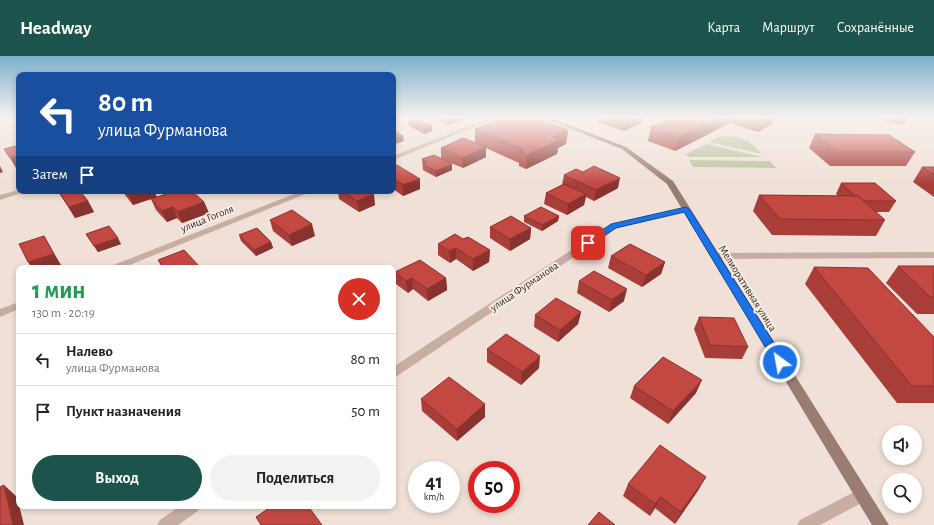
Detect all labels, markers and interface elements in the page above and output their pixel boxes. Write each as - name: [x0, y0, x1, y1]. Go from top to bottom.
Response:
- text: Headway: [20, 19, 91, 38]
- text: Карта: [707, 21, 740, 35]
- text: Маршрут: [762, 21, 815, 35]
- text: Сохранённые: [837, 21, 914, 35]
- icon: left: [32, 88, 84, 140]
- text: 80 m: [98, 89, 153, 117]
- text: улица Фурманова: [98, 122, 228, 140]
- icon: arrive: [76, 164, 98, 186]
- text: Затем: [32, 167, 68, 182]
- street label: улица Гоголя: [178, 203, 235, 234]
- pin: [571, 226, 605, 260]
- icon: arrive: [577, 232, 599, 254]
- street label: Мелиоративная улица: [717, 243, 779, 333]
- street label: улица Фурманова: [488, 260, 560, 314]
- button: close: [338, 278, 380, 320]
- text: 1 мин: [32, 279, 86, 303]
- text: 130 m · 20:19: [32, 307, 95, 320]
- position arrow: [759, 341, 801, 383]
- text: Налево: [66, 344, 113, 359]
- icon: left: [32, 349, 54, 371]
- text: 80 m: [350, 352, 380, 367]
- text: улица Фурманова: [66, 362, 160, 375]
- icon: arrive: [32, 401, 54, 423]
- text: Пункт назначения: [66, 404, 181, 419]
- text: 50 m: [351, 404, 380, 419]
- map controls: [882, 425, 922, 513]
- button: sound: [882, 425, 922, 465]
- button: Выход: [32, 455, 202, 501]
- button: Поделиться: [210, 455, 380, 501]
- speed limit sign: 50: [468, 461, 520, 513]
- text: 41: [425, 472, 443, 492]
- button: search: [882, 473, 922, 513]
- text: km/h: [424, 492, 444, 502]

